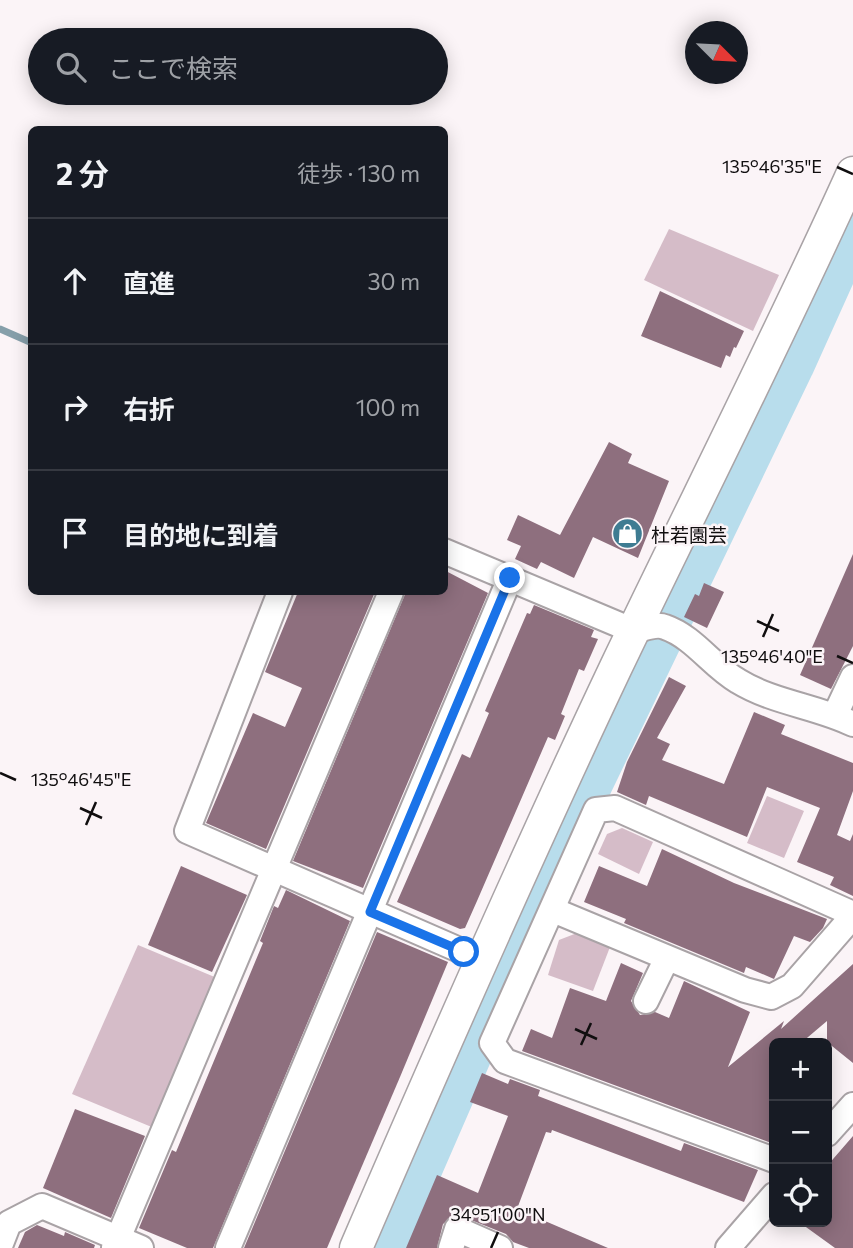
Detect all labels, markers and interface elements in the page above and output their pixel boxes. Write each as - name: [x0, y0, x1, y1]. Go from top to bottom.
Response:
- north arrow: [685, 21, 748, 84]
- search box: [28, 28, 448, 105]
- icon: search: [52, 48, 90, 86]
- text: ここで検索: [108, 52, 238, 83]
- text: 2 分: [56, 154, 109, 191]
- text: 135°46'35"E: [722, 155, 822, 177]
- text: 徒歩 · 130 m: [297, 159, 420, 187]
- icon: ahead: [56, 262, 94, 300]
- text: 直進: [123, 267, 175, 298]
- text: 30 m: [367, 267, 420, 295]
- icon: right: [56, 388, 94, 426]
- text: 右折: [123, 393, 175, 424]
- text: 100 m: [356, 393, 420, 421]
- icon: arrive: [56, 514, 94, 552]
- shop icon: 杜若園芸: [611, 517, 645, 551]
- text: 目的地に到着: [123, 519, 279, 550]
- place label: 杜若園芸: [651, 523, 727, 546]
- route end: [494, 562, 525, 593]
- text: 135°46'40"E: [721, 645, 823, 667]
- text: 135°46'45"E: [31, 768, 131, 790]
- route start: [448, 936, 479, 967]
- map controls: [769, 1038, 832, 1227]
- button: +: [769, 1038, 832, 1101]
- button: −: [769, 1101, 832, 1164]
- button: locate: [769, 1164, 832, 1227]
- text: 34°51'00"N: [451, 1203, 545, 1225]

